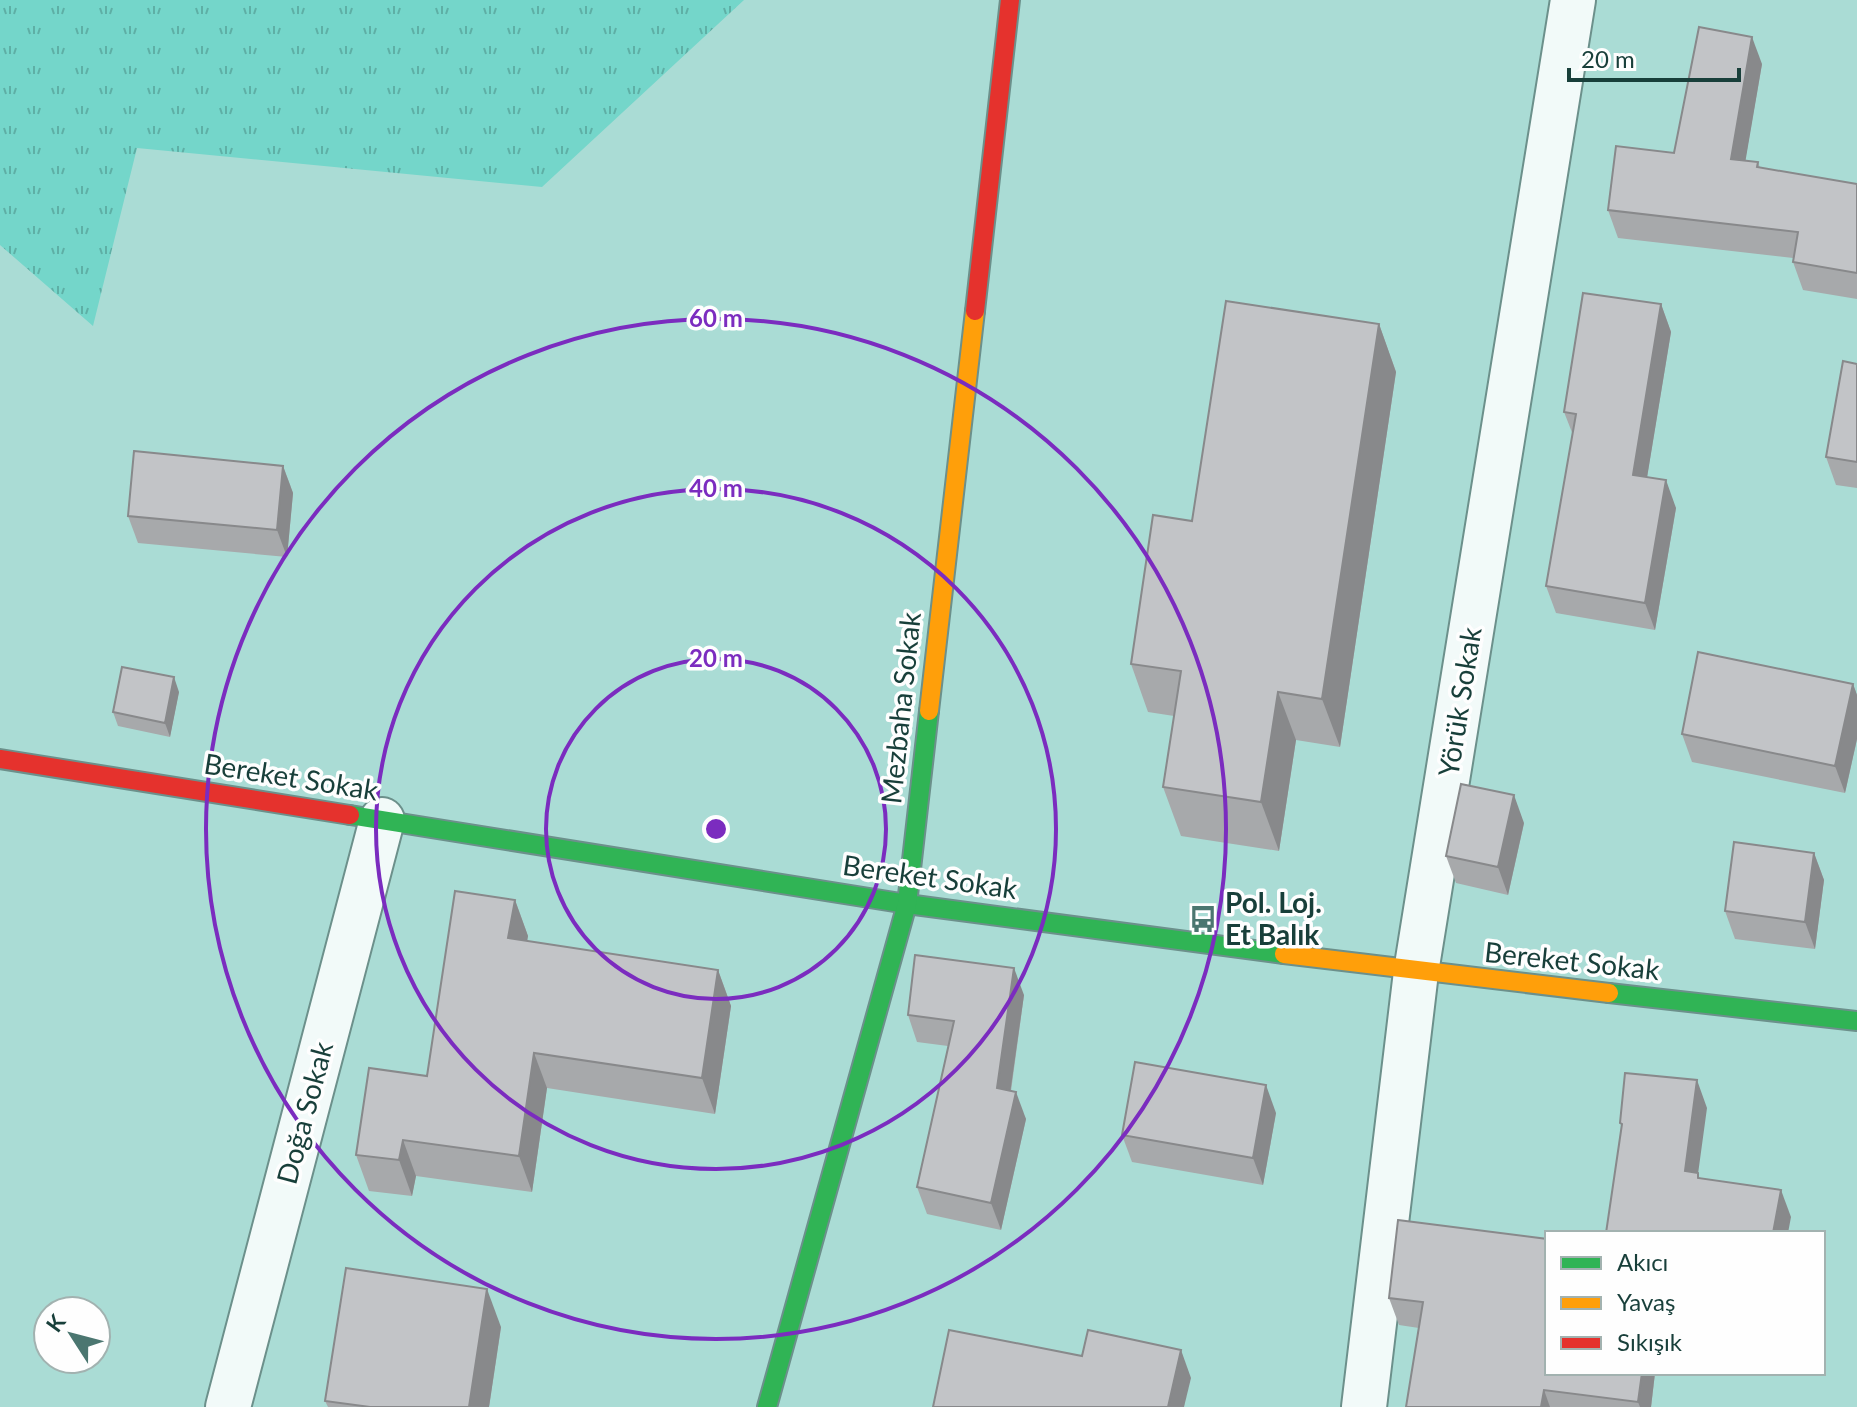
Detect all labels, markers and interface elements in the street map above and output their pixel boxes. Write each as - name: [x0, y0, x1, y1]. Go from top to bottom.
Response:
- scale bar: [1569, 32, 1739, 82]
- text: 20 m: [1581, 44, 1635, 73]
- text: 60 m: [689, 303, 743, 332]
- text: 40 m: [689, 473, 743, 502]
- street label: Mezbaha Sokak: [873, 610, 927, 805]
- street label: Yörük Sokak: [1430, 624, 1488, 779]
- text: 20 m: [689, 643, 743, 672]
- street label: Bereket Sokak: [202, 745, 381, 807]
- centre of rings: [702, 815, 730, 843]
- street label: Bereket Sokak: [841, 847, 1020, 905]
- place label: Pol. Loj. Et Balık: [1225, 885, 1322, 951]
- bus stop icon: Pol. Loj. Et Balık: [1188, 904, 1218, 934]
- street label: Bereket Sokak: [1483, 934, 1662, 986]
- street label: Doğa Sokak: [269, 1037, 340, 1188]
- legend: [1545, 1231, 1825, 1375]
- text: Akıcı: [1617, 1247, 1668, 1276]
- text: Yavaş: [1617, 1287, 1675, 1316]
- north arrow: [32, 1295, 112, 1375]
- text: K: [40, 1308, 71, 1337]
- text: Sıkışık: [1617, 1327, 1683, 1356]

